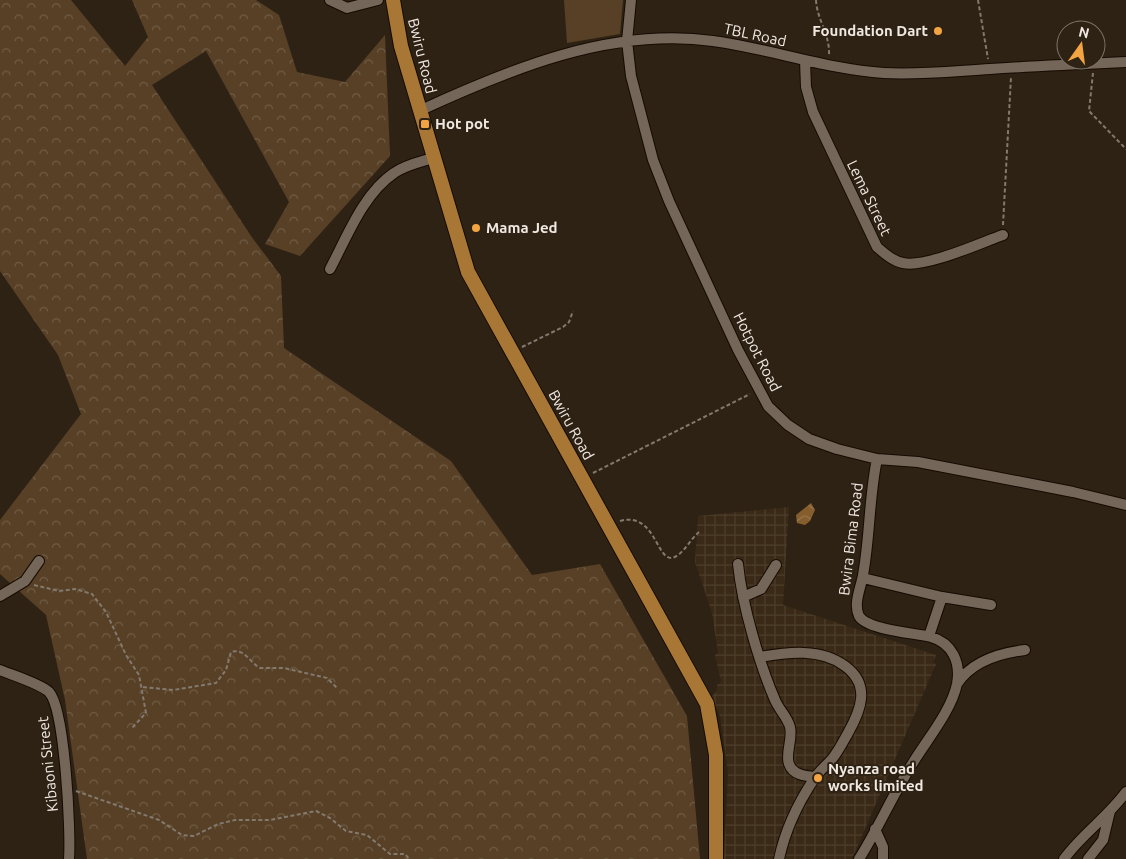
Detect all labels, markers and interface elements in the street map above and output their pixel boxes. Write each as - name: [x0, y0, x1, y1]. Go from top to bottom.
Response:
- street label: Bwiru Road: [405, 16, 440, 95]
- street label: TBL Road: [722, 20, 788, 49]
- north arrow: [1056, 20, 1106, 70]
- place label: Foundation Dart: [812, 22, 929, 39]
- text: N: [1077, 23, 1091, 41]
- marker: Foundation Dart: [932, 25, 944, 37]
- place label: Hot pot: [435, 115, 490, 132]
- marker: Hot pot: [419, 118, 431, 130]
- street label: Lema Street: [844, 157, 895, 238]
- place label: Mama Jed: [486, 219, 558, 236]
- marker: Mama Jed: [470, 222, 482, 234]
- street label: Hotpot Road: [730, 309, 785, 394]
- street label: Bwiru Road: [545, 387, 598, 463]
- street label: Bwira Bima Road: [835, 482, 866, 596]
- street label: Kibaoni Street: [34, 715, 61, 813]
- place label: Nyanza road works limited: [828, 760, 924, 794]
- marker: Nyanza road works limited: [812, 772, 824, 784]

